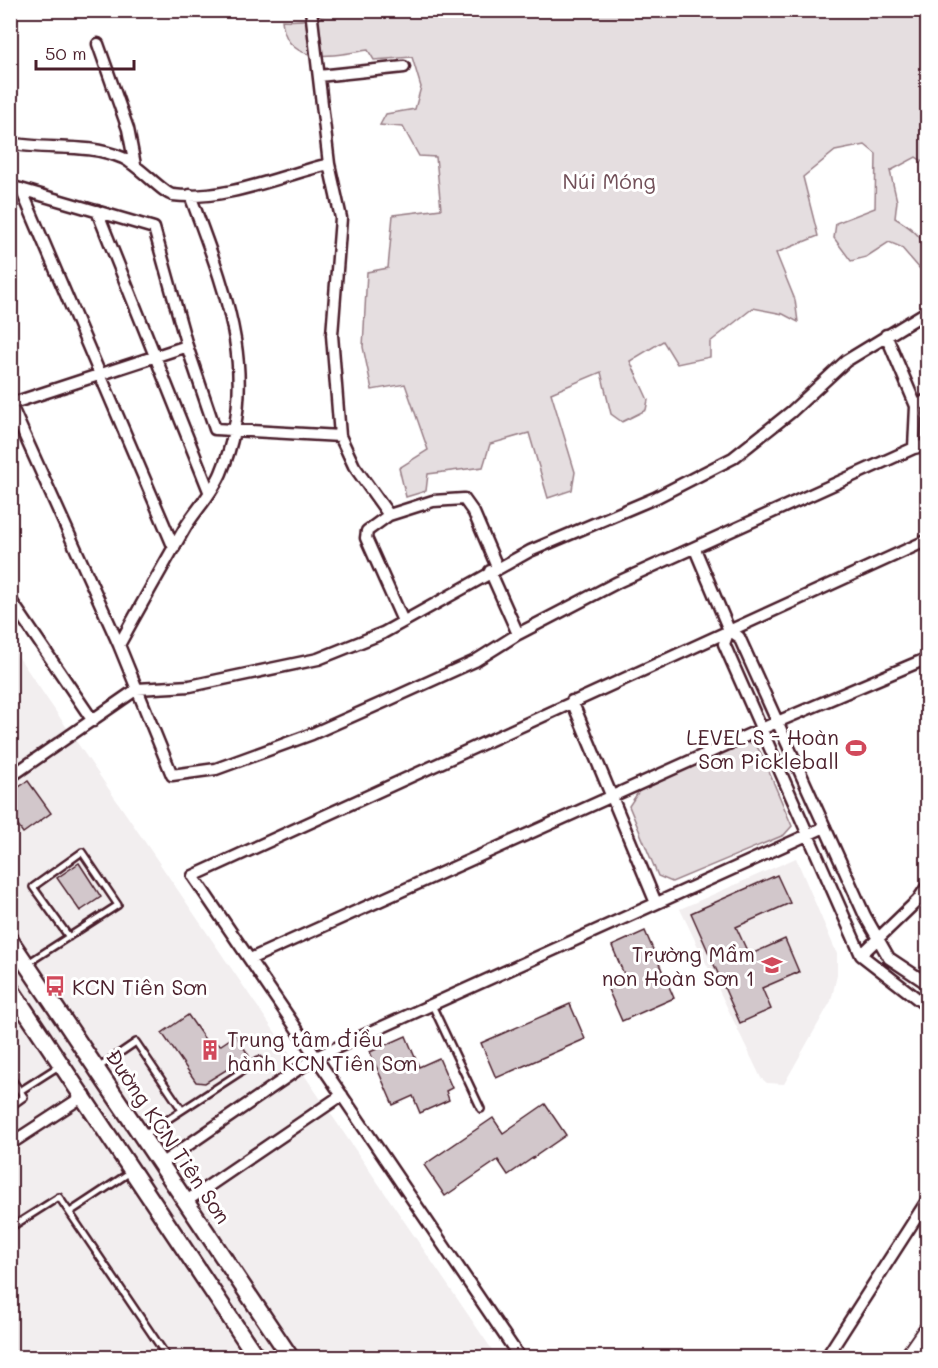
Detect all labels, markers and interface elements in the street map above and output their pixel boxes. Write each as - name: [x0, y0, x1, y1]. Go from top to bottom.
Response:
- scale bar: [36, 33, 134, 71]
- text: 50 m: [45, 41, 87, 65]
- park label: Núi Móng: [562, 167, 656, 194]
- place label: LEVEL S - Hoàn Sơn Pickleball: [686, 723, 839, 774]
- sports icon: LEVEL S - Hoàn Sơn Pickleball: [844, 736, 868, 760]
- place label: Trường Mầm non Hoàn Sơn 1: [602, 940, 755, 991]
- school or university icon: Trường Mầm non Hoàn Sơn 1: [760, 953, 784, 977]
- place label: KCN Tiên Sơn: [72, 973, 207, 1000]
- bus stop icon: KCN Tiên Sơn: [43, 974, 67, 998]
- place label: Trung tâm điều hành KCN Tiên Sơn: [227, 1025, 417, 1076]
- building icon: Trung tâm điều hành KCN Tiên Sơn: [198, 1038, 222, 1062]
- street label: Đường KCN Tiên Sơn: [100, 1043, 238, 1229]

